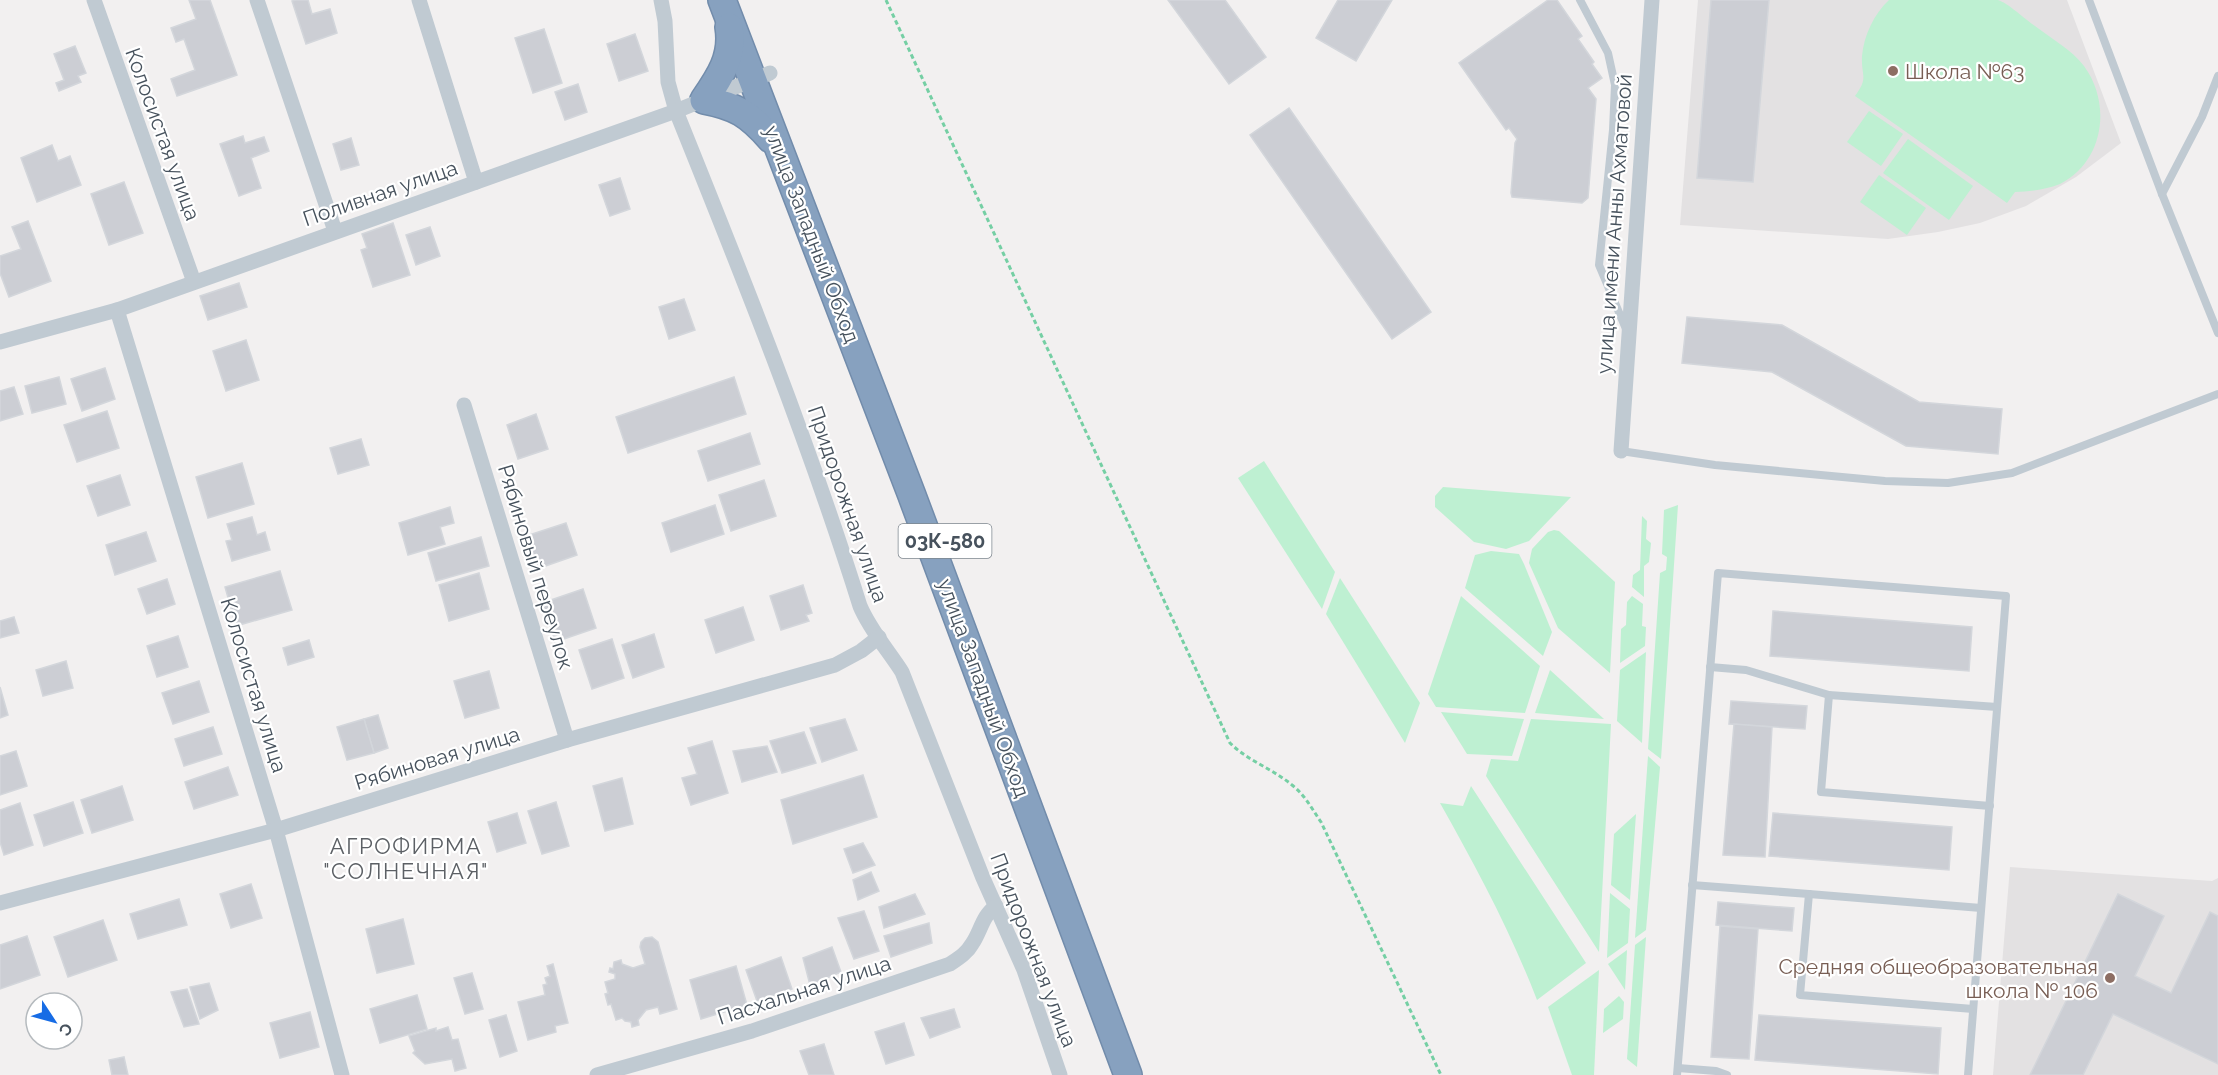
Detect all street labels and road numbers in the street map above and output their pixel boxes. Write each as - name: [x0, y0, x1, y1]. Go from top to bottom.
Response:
- street label: Колосистая улица: [120, 44, 206, 224]
- street label: улица имени Анны Ахматовой: [1591, 73, 1637, 375]
- street label: улица Западный Обход: [759, 122, 865, 346]
- street label: Поливная улица: [299, 155, 461, 231]
- street label: Придорожная улица: [803, 403, 893, 605]
- street label: Рябиновый переулок: [493, 461, 579, 673]
- road number: 03К-580: [898, 524, 992, 558]
- street label: улица Западный Обход: [933, 575, 1035, 801]
- street label: Колосистая улица: [215, 595, 293, 775]
- street label: Рябиновая улица: [351, 721, 523, 795]
- street label: Придорожная улица: [985, 849, 1083, 1051]
- street label: Пасхальная улица: [714, 950, 894, 1030]

